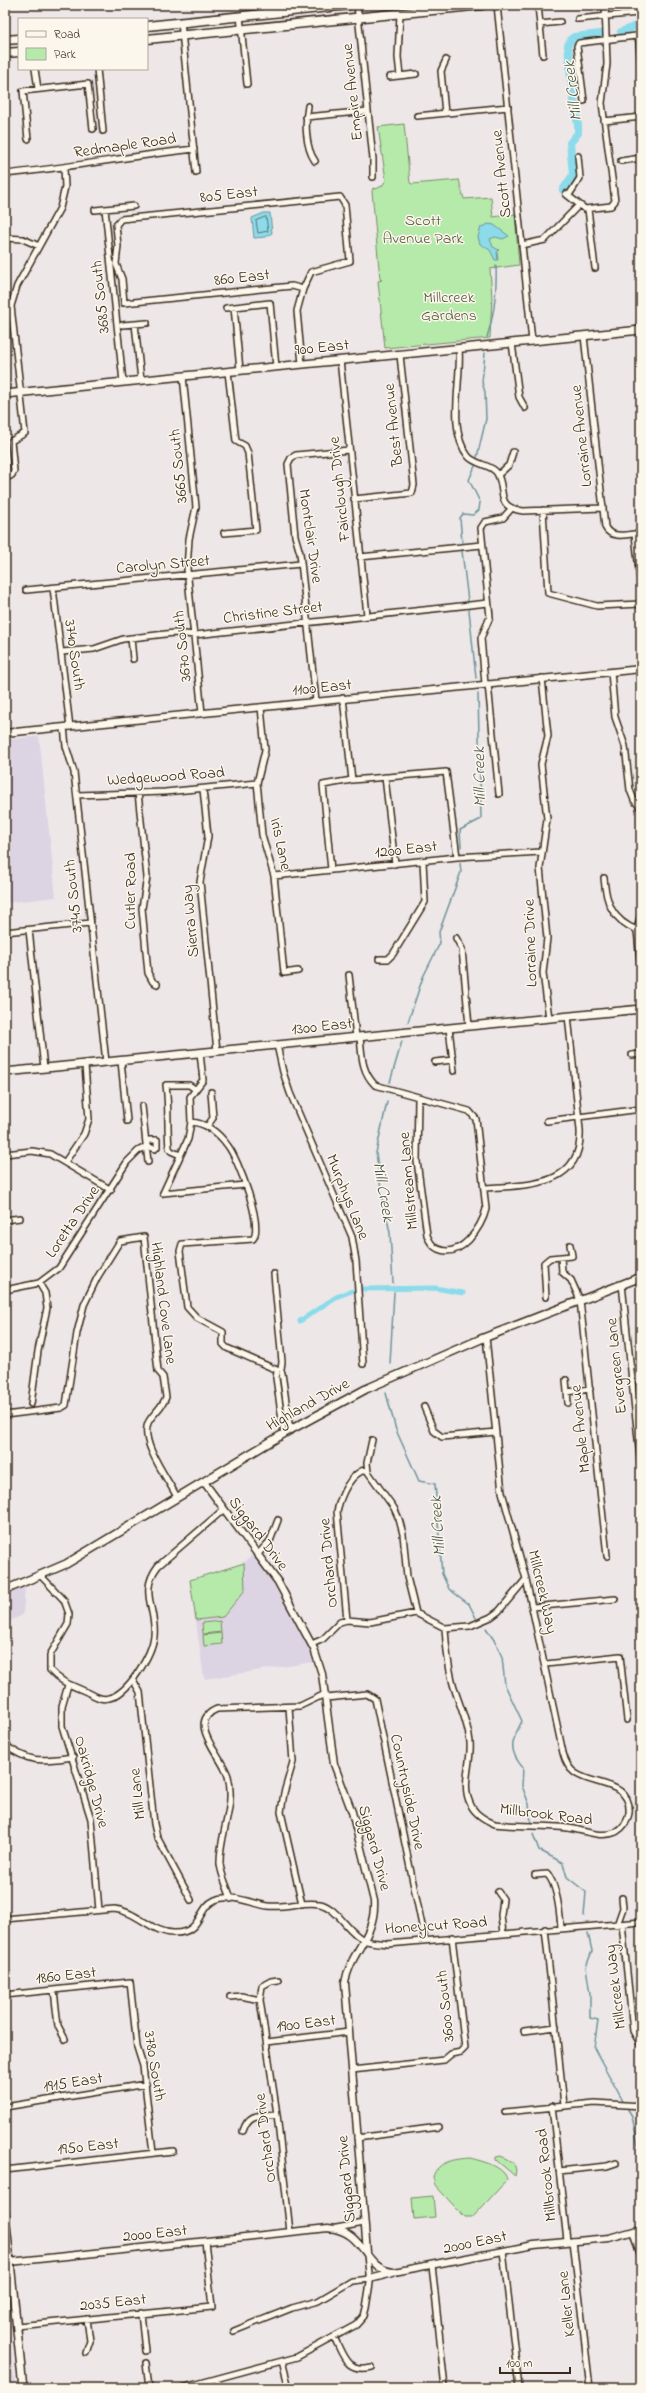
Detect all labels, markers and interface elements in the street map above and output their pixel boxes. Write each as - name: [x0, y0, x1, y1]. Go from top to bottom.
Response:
- legend: [18, 18, 148, 70]
- text: Road: [54, 26, 80, 44]
- street label: Empire Avenue: [336, 41, 370, 142]
- text: Park: [54, 46, 76, 64]
- water label: Mill Creek: [557, 58, 589, 123]
- street label: Redmaple Road: [72, 127, 178, 165]
- street label: Scott Avenue: [485, 128, 519, 219]
- street label: 805 East: [199, 180, 260, 210]
- park label: Scott Avenue Park: [383, 209, 464, 251]
- street label: 3685 South: [85, 259, 117, 335]
- street label: 860 East: [213, 263, 272, 293]
- park label: Millcreek Gardens: [421, 286, 477, 328]
- street label: 900 East: [294, 333, 351, 363]
- street label: Best Avenue: [378, 381, 410, 469]
- street label: Lorraine Avenue: [565, 383, 599, 488]
- street label: 3665 South: [163, 428, 195, 504]
- street label: Fairclough Drive: [322, 434, 358, 544]
- street label: Montclair Drive: [292, 487, 329, 586]
- street label: Carolyn Street: [115, 549, 211, 581]
- street label: Christine Street: [222, 595, 325, 631]
- street label: 3670 South: [167, 609, 199, 683]
- street label: 3740 South: [57, 618, 91, 692]
- street label: 1100 East: [291, 673, 354, 703]
- water label: Mill Creek: [467, 745, 493, 808]
- street label: Wedgewood Road: [106, 761, 226, 793]
- street label: Iris Lane: [263, 815, 297, 873]
- street label: 1200 East: [374, 835, 439, 865]
- street label: Cutler Road: [119, 853, 143, 929]
- street label: 3745 South: [58, 858, 90, 934]
- street label: Sierra Way: [176, 884, 206, 958]
- street label: Lorraine Drive: [517, 898, 545, 987]
- street label: 1300 East: [290, 1012, 354, 1042]
- street label: Millstream Lane: [393, 1130, 425, 1231]
- street label: Murphys Lane: [319, 1151, 375, 1244]
- water label: Mill Creek: [365, 1160, 401, 1226]
- street label: Loretta Drive: [40, 1180, 107, 1263]
- street label: Highland Cove Lane: [144, 1240, 183, 1366]
- street label: Evergreen Lane: [600, 1316, 634, 1415]
- street label: Highland Drive: [262, 1372, 355, 1438]
- street label: Maple Avenue: [564, 1383, 598, 1474]
- street label: Siggard Drive: [222, 1492, 294, 1577]
- water label: Mill Creek: [423, 1493, 453, 1557]
- street label: Orchard Drive: [313, 1516, 345, 1609]
- street label: Millcreek Way: [521, 1548, 563, 1636]
- street label: Countryside Drive: [383, 1732, 431, 1853]
- street label: Oakridge Drive: [67, 1733, 115, 1832]
- street label: Mill Lane: [123, 1766, 153, 1821]
- street label: Millbrook Road: [498, 1797, 594, 1833]
- street label: Siggard Drive: [351, 1803, 397, 1894]
- street label: Honeycut Road: [384, 1910, 488, 1942]
- street label: Millcreek Way: [599, 1943, 633, 2031]
- street label: 1860 East: [34, 1961, 98, 1991]
- street label: 3600 South: [430, 1969, 462, 2043]
- street label: 1900 East: [275, 2008, 338, 2040]
- street label: 3780 South: [137, 2029, 171, 2103]
- street label: 1915 East: [41, 2066, 105, 2100]
- street label: Orchard Drive: [248, 2091, 283, 2184]
- street label: Millbrook Road: [530, 2127, 564, 2223]
- street label: 1950 East: [56, 2132, 121, 2162]
- street label: Siggard Drive: [331, 2134, 363, 2224]
- street label: 2000 East: [122, 2219, 189, 2249]
- street label: 2000 East: [441, 2224, 510, 2261]
- street label: Keller Lane: [552, 2269, 582, 2338]
- street label: 2035 East: [79, 2288, 148, 2318]
- scale bar: [500, 2349, 570, 2375]
- text: 100 m: [506, 2355, 533, 2373]

